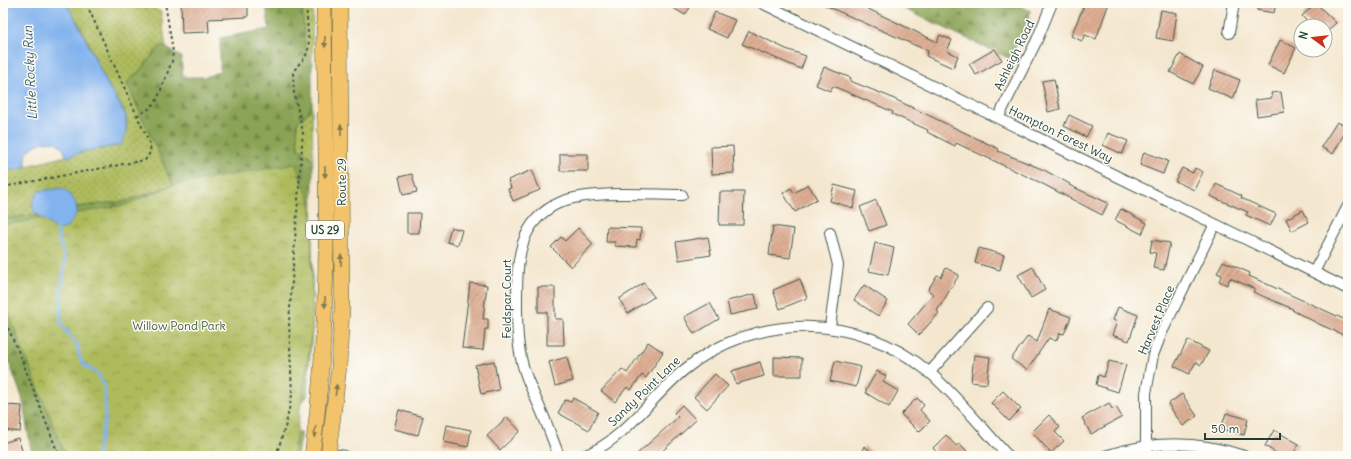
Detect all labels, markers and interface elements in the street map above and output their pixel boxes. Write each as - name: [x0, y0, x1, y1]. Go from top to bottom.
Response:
- street label: Ashleigh Road: [990, 17, 1038, 93]
- north arrow: [1293, 18, 1333, 58]
- water label: Little Rocky Run: [19, 25, 41, 121]
- text: N: [1296, 30, 1311, 41]
- one-way arrow: [322, 36, 328, 49]
- street label: Hampton Forest Way: [1007, 102, 1115, 166]
- one-way arrow: [338, 123, 344, 136]
- street label: Route 29: [334, 158, 349, 206]
- one-way arrow: [322, 166, 328, 179]
- road number: US 29: [306, 221, 344, 239]
- one-way arrow: [338, 253, 344, 266]
- street label: Feldspar Court: [499, 259, 514, 339]
- street label: Harvest Place: [1135, 283, 1177, 357]
- one-way arrow: [322, 296, 328, 309]
- park label: Willow Pond Park: [132, 318, 226, 333]
- street label: Sandy Point Lane: [605, 353, 683, 429]
- one-way arrow: [333, 383, 340, 396]
- scale bar: [1205, 415, 1280, 441]
- text: 50 m: [1211, 421, 1240, 436]
- one-way arrow: [312, 425, 318, 438]

